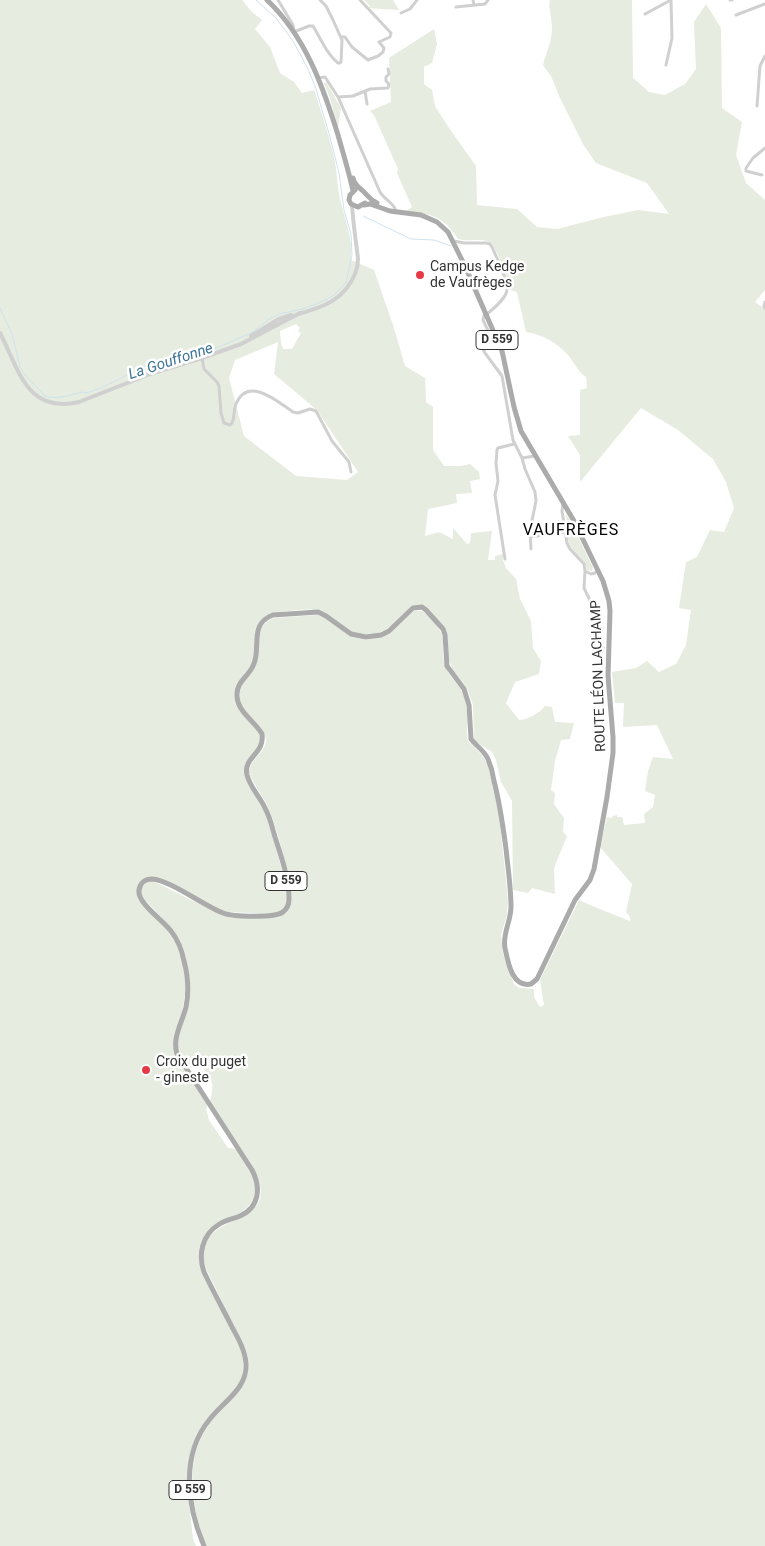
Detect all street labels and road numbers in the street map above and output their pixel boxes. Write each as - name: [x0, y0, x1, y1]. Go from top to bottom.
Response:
- road number: D 559: [476, 330, 518, 350]
- street label: ROUTE LÉON LACHAMP: [588, 600, 610, 752]
- road number: D 559: [265, 871, 307, 890]
- road number: D 559: [169, 1480, 211, 1500]

